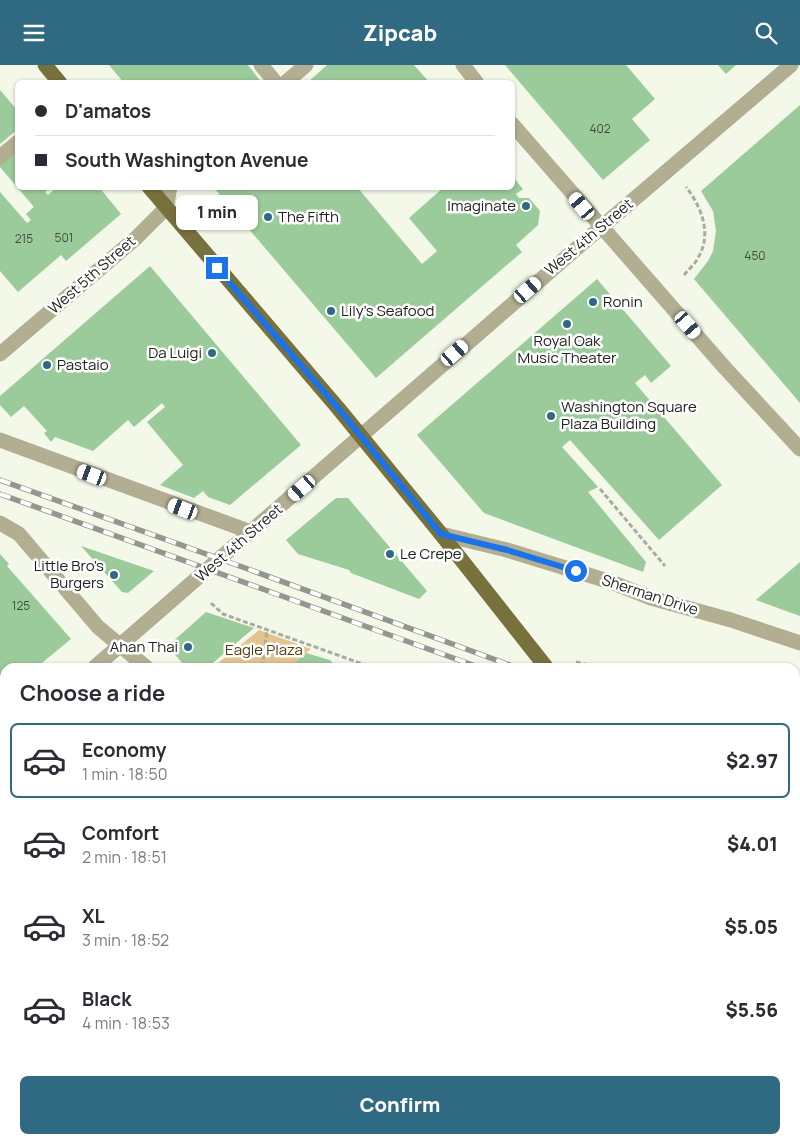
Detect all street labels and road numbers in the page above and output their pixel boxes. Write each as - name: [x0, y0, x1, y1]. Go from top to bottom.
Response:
- street label: West 4th Street: [540, 193, 637, 280]
- street label: West 5th Street: [43, 231, 140, 318]
- street label: West 4th Street: [190, 499, 287, 587]
- street label: Sherman Drive: [599, 569, 701, 620]

